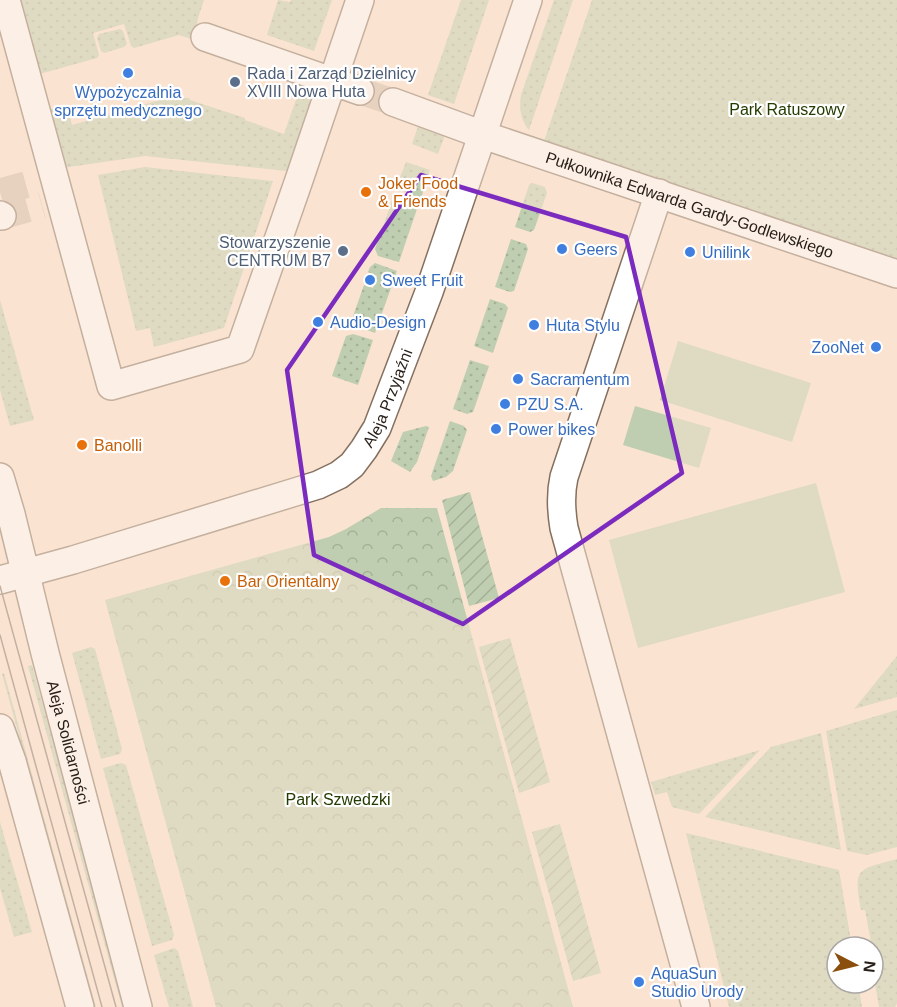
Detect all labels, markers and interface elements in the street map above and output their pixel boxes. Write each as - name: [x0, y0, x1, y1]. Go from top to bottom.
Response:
- place label: Rada i Zarząd Dzielnicy XVIII Nowa Huta: [247, 65, 416, 100]
- marker: Wypożyczalnia sprzętu medycznego: [121, 66, 135, 80]
- marker: Rada i Zarząd Dzielnicy XVIII Nowa Huta: [228, 75, 242, 89]
- place label: Wypożyczalnia sprzętu medycznego: [54, 84, 202, 119]
- park label: Park Ratuszowy: [729, 101, 845, 118]
- street label: Pułkownika Edwarda Gardy-Godlewskiego: [544, 149, 836, 261]
- place label: Joker Food & Friends: [378, 175, 458, 210]
- marker: Joker Food & Friends: [359, 185, 373, 199]
- place label: Stowarzyszenie CENTRUM B7: [219, 234, 331, 269]
- place label: Geers: [574, 241, 618, 258]
- marker: Geers: [555, 242, 569, 256]
- marker: Stowarzyszenie CENTRUM B7: [336, 244, 350, 258]
- place label: Unilink: [702, 244, 751, 261]
- marker: Unilink: [683, 245, 697, 259]
- place label: Sweet Fruit: [382, 272, 463, 289]
- marker: Sweet Fruit: [363, 273, 377, 287]
- place label: Audio-Design: [330, 314, 426, 331]
- marker: Audio-Design: [311, 315, 325, 329]
- place label: Huta Stylu: [546, 317, 620, 334]
- marker: Huta Stylu: [527, 318, 541, 332]
- place label: ZooNet: [812, 339, 865, 356]
- marker: ZooNet: [869, 340, 883, 354]
- street label: Aleja Przyjaźni: [359, 346, 415, 450]
- place label: Sacramentum: [530, 371, 630, 388]
- marker: Sacramentum: [511, 372, 525, 386]
- place label: PZU S.A.: [517, 396, 584, 413]
- marker: PZU S.A.: [498, 397, 512, 411]
- place label: Power bikes: [508, 421, 595, 438]
- marker: Power bikes: [489, 422, 503, 436]
- place label: Banolli: [94, 437, 142, 454]
- marker: Banolli: [75, 438, 89, 452]
- place label: Bar Orientalny: [237, 573, 339, 590]
- marker: Bar Orientalny: [218, 574, 232, 588]
- street label: Aleja Solidarności: [44, 679, 92, 806]
- park label: Park Szwedzki: [286, 791, 390, 808]
- north arrow: [825, 935, 885, 995]
- text: N: [860, 960, 879, 974]
- place label: AquaSun Studio Urody: [651, 965, 744, 1000]
- marker: AquaSun Studio Urody: [632, 975, 646, 989]

